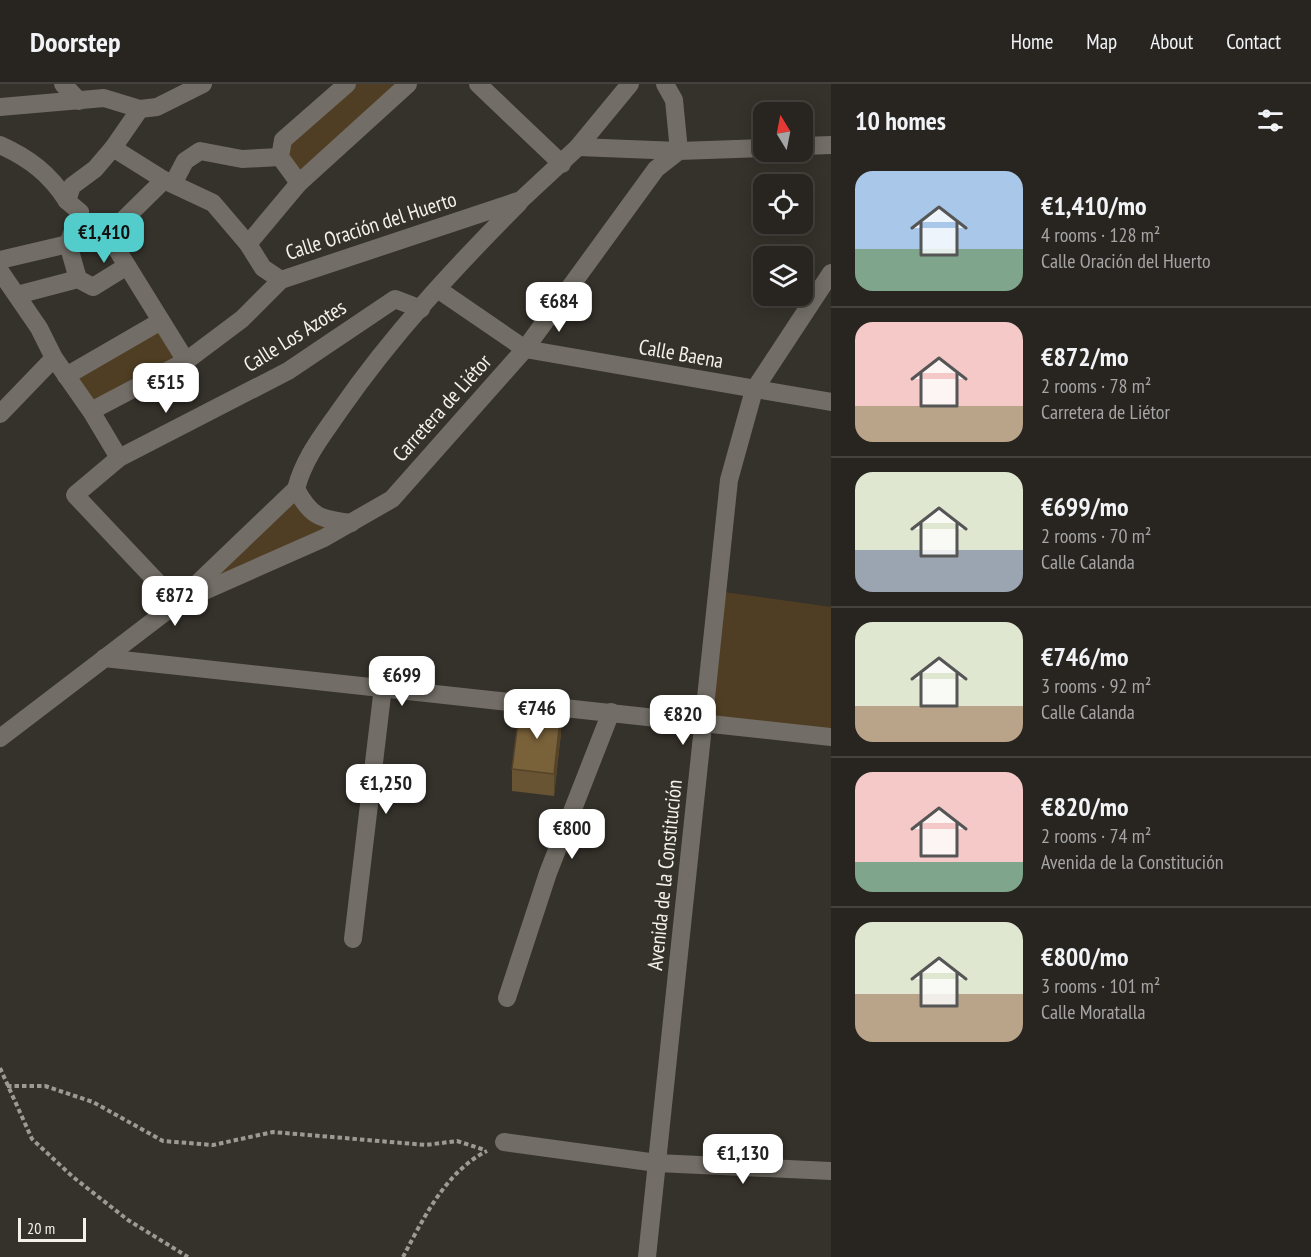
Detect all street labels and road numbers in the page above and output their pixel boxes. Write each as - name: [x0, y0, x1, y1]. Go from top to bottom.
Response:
- street label: Calle Oración del Huerto: [282, 185, 460, 266]
- street label: Calle Los Azotes: [238, 293, 351, 378]
- street label: Calle Baena: [637, 333, 725, 374]
- street label: Carretera de Liétor: [386, 348, 497, 467]
- street label: Avenida de la Constitución: [641, 778, 688, 972]

